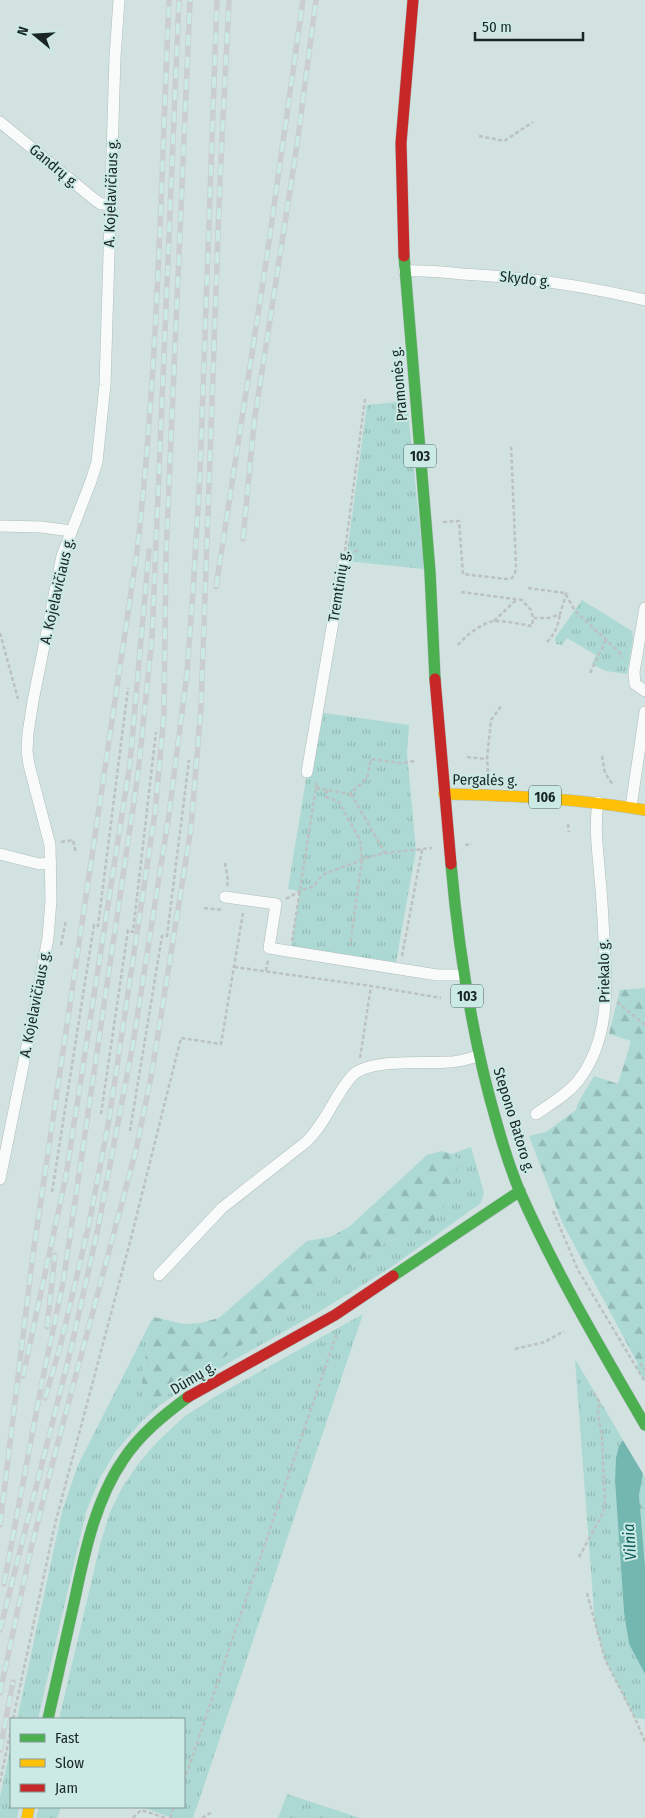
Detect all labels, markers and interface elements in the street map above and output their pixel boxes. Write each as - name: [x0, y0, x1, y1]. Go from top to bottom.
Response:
- north arrow: [10, 10, 60, 60]
- scale bar: [475, 10, 582, 42]
- text: 50 m: [482, 18, 512, 36]
- text: N: [14, 25, 32, 38]
- street label: A. Kojelavičiaus g.: [100, 138, 122, 248]
- street label: Gandrų g.: [26, 140, 82, 192]
- street label: Skydo g.: [499, 267, 551, 291]
- street label: Pramonės g.: [387, 346, 411, 422]
- road number: 103: [404, 444, 436, 468]
- street label: A. Kojelavičiaus g.: [36, 536, 78, 646]
- street label: Tremtinių g.: [324, 549, 354, 623]
- street label: Pergalės g.: [452, 770, 518, 790]
- road number: 106: [529, 786, 561, 809]
- street label: Priekalo g.: [594, 939, 614, 1003]
- street label: A. Kojelavičiaus g.: [16, 949, 54, 1059]
- road number: 103: [451, 984, 483, 1008]
- street label: Stepono Batoro g.: [489, 1065, 539, 1175]
- street label: Dūmų g.: [167, 1357, 219, 1399]
- water label: Vilnia: [619, 1523, 640, 1561]
- legend: [10, 1718, 185, 1808]
- text: Fast: [55, 1729, 79, 1747]
- text: Slow: [55, 1754, 84, 1772]
- text: Jam: [55, 1779, 78, 1797]

